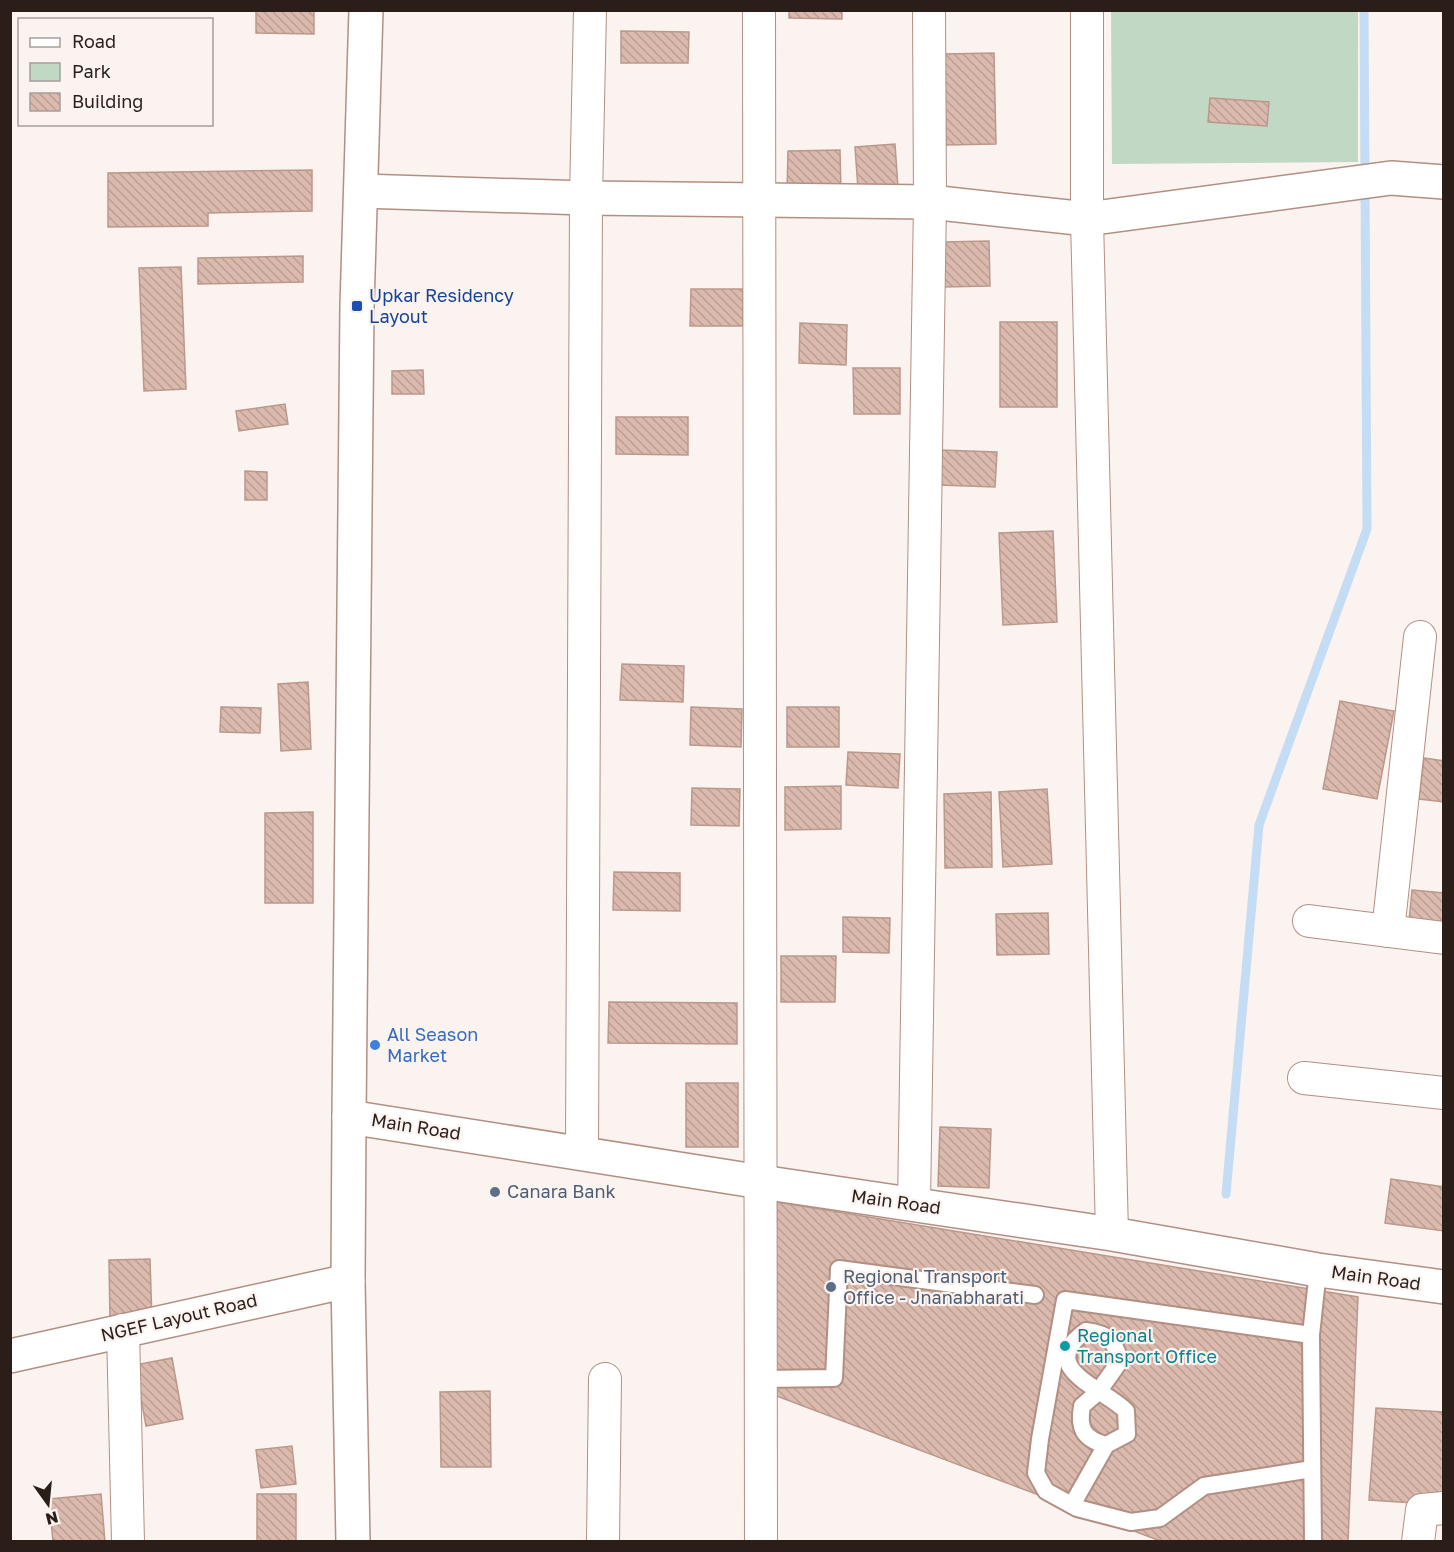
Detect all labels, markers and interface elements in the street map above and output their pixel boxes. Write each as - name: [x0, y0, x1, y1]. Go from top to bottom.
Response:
- legend: [18, 18, 213, 126]
- text: Road: [72, 30, 116, 52]
- text: Park: [72, 60, 111, 82]
- text: Building: [72, 90, 143, 112]
- place label: Upkar Residency Layout: [369, 284, 514, 327]
- marker: Upkar Residency Layout: [350, 299, 364, 313]
- place label: All Season Market: [387, 1023, 478, 1066]
- marker: All Season Market: [368, 1038, 382, 1052]
- street label: Main Road: [370, 1108, 462, 1144]
- place label: Canara Bank: [507, 1180, 616, 1202]
- street label: Main Road: [850, 1184, 942, 1218]
- marker: Canara Bank: [488, 1185, 502, 1199]
- street label: Main Road: [1330, 1260, 1422, 1294]
- place label: Regional Transport Office - Jnanabharati: [843, 1265, 1024, 1308]
- marker: Regional Transport Office - Jnanabharati: [824, 1280, 838, 1294]
- street label: NGEF Layout Road: [98, 1288, 259, 1346]
- place label: Regional Transport Office: [1077, 1324, 1217, 1367]
- marker: Regional Transport Office: [1058, 1339, 1072, 1353]
- north arrow: [18, 1474, 78, 1534]
- text: N: [43, 1507, 60, 1530]

